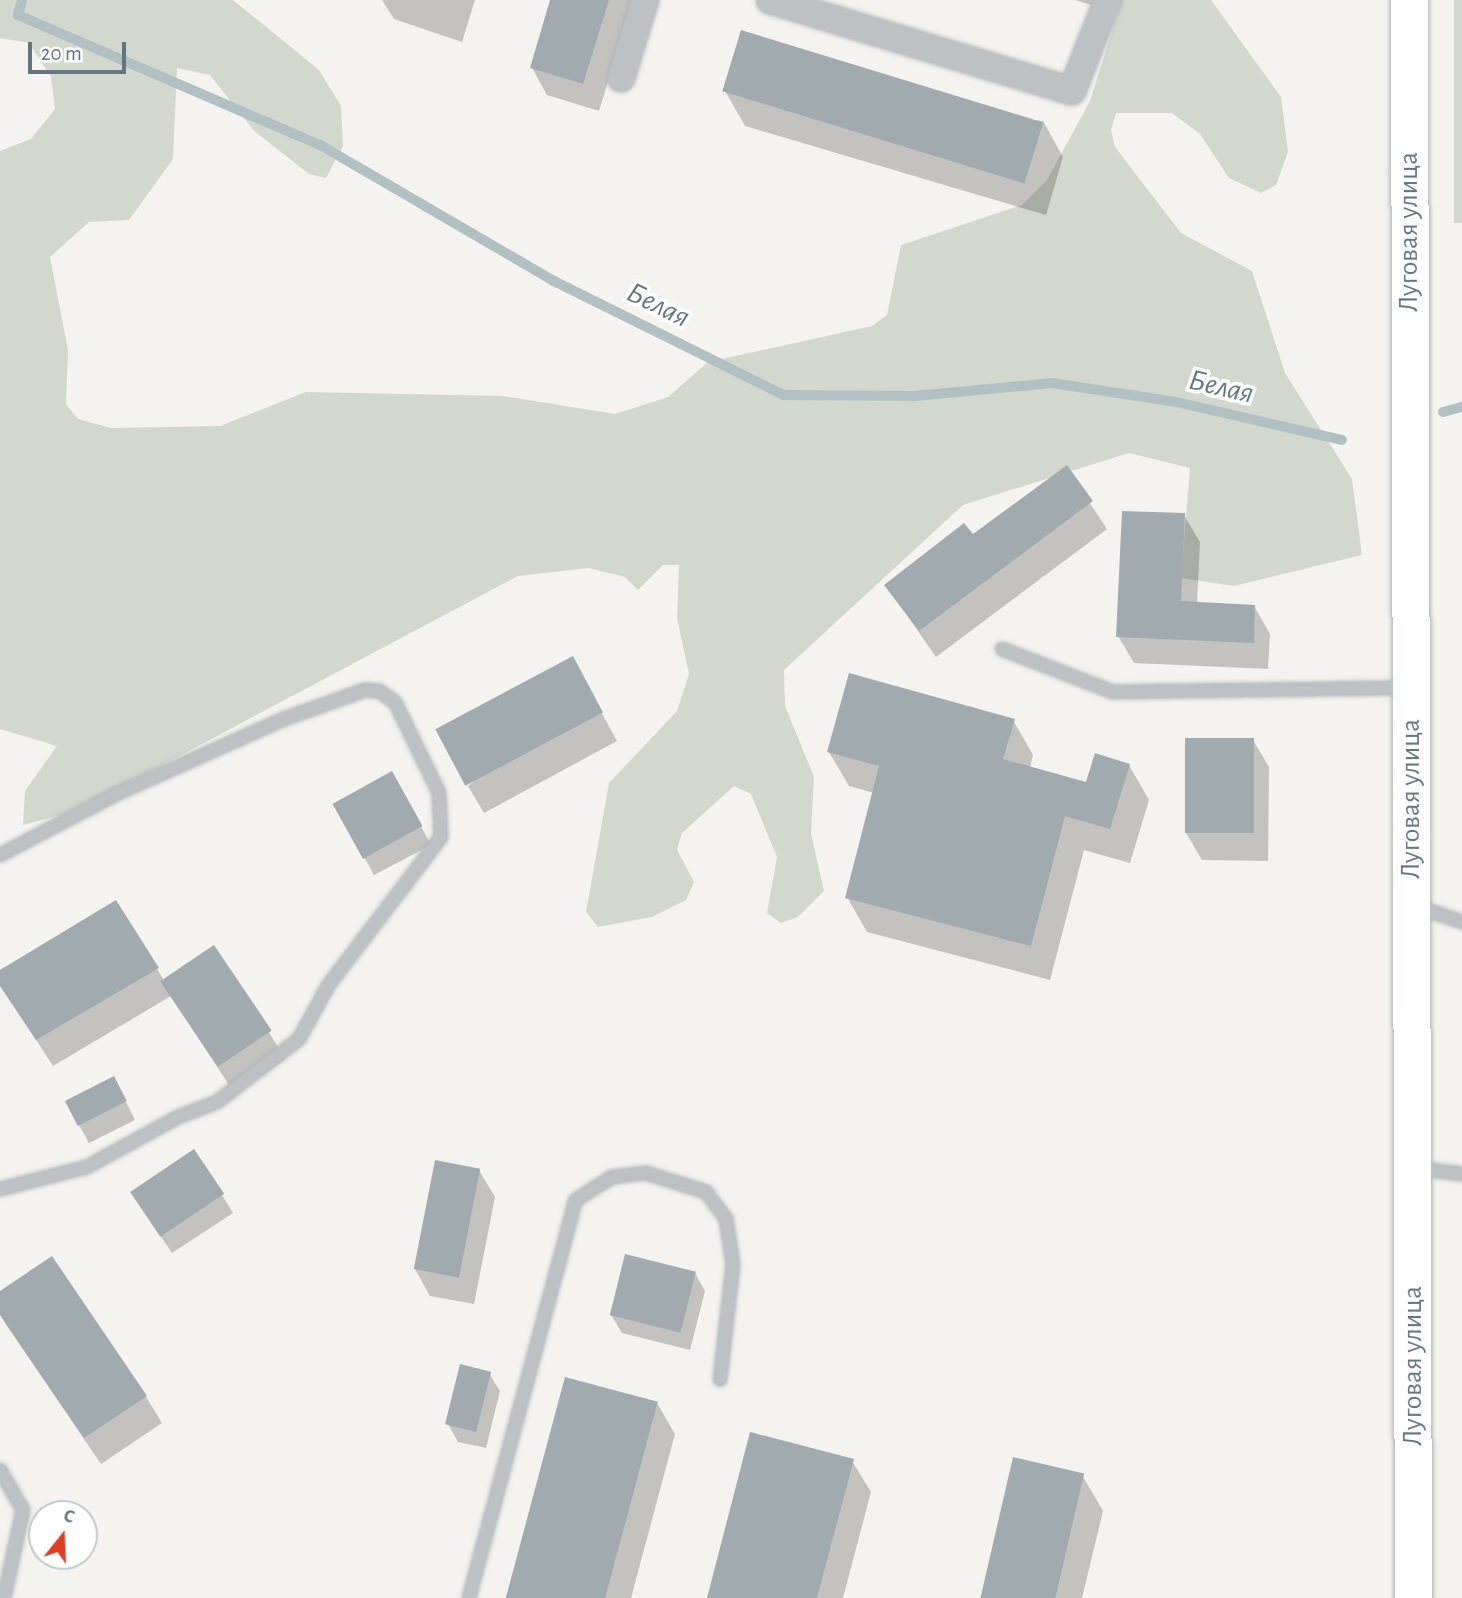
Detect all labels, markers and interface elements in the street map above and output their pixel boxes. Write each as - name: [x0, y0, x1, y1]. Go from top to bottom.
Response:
- scale bar: [32, 28, 130, 72]
- text: 20 m: [41, 43, 82, 64]
- street label: Луговая улица: [1392, 152, 1426, 312]
- water label: Белая: [621, 274, 695, 336]
- water label: Белая: [1185, 362, 1257, 412]
- street label: Луговая улица: [1394, 719, 1428, 879]
- street label: Луговая улица: [1396, 1286, 1430, 1446]
- north arrow: [28, 1500, 98, 1570]
- text: С: [61, 1506, 77, 1527]

